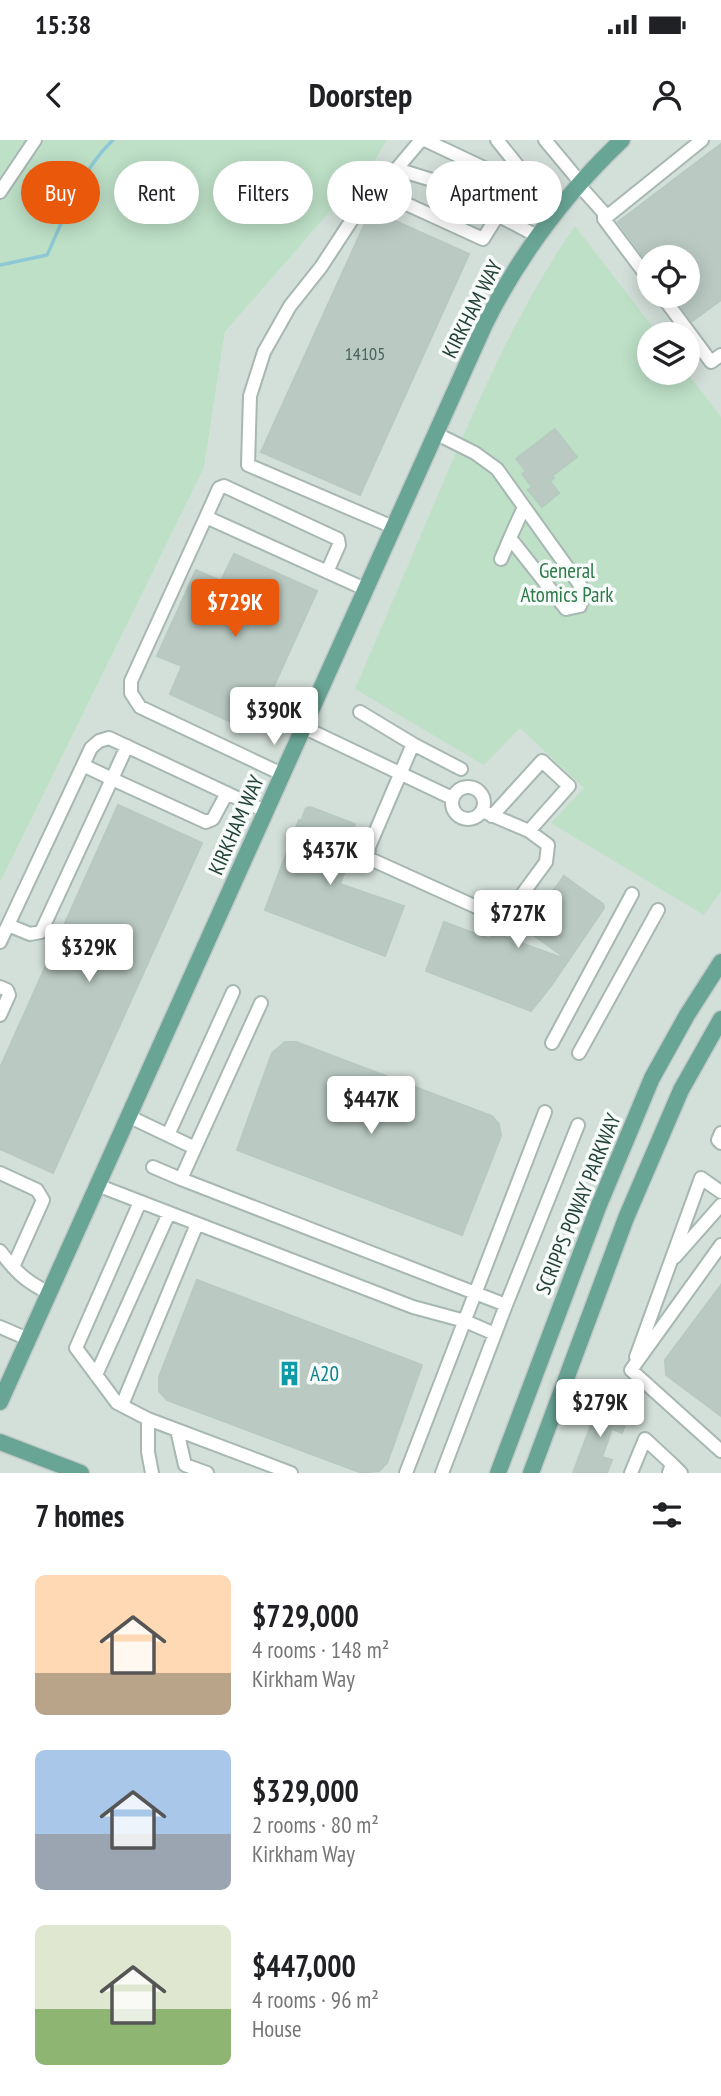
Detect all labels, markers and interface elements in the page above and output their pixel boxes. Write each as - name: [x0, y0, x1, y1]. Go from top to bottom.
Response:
- text: 15:38: [35, 8, 91, 41]
- text: Doorstep: [309, 74, 412, 116]
- icon: back: [35, 76, 73, 114]
- icon: person: [648, 76, 686, 114]
- chip: Buy: [21, 161, 100, 224]
- chip: Rent: [114, 161, 199, 224]
- chip: Filters: [213, 161, 313, 224]
- chip: New: [327, 161, 412, 224]
- chip: Apartment: [426, 161, 562, 224]
- map controls: [637, 245, 700, 385]
- button: locate: [637, 245, 700, 308]
- street label: KIRKHAM WAY: [436, 255, 508, 362]
- button: layers: [637, 322, 700, 385]
- house number: 14105: [345, 342, 385, 365]
- park label: General Atomics Park: [521, 557, 613, 608]
- pin: $729K: [186, 580, 284, 639]
- text: $729K: [207, 587, 263, 616]
- pin: $390K: [225, 688, 323, 747]
- text: $390K: [246, 695, 302, 724]
- street label: KIRKHAM WAY: [202, 771, 270, 879]
- pin: $437K: [281, 828, 379, 887]
- text: $437K: [302, 835, 358, 864]
- pin: $727K: [469, 890, 567, 950]
- text: $727K: [490, 898, 546, 927]
- pin: $329K: [40, 924, 138, 984]
- text: $329K: [61, 932, 117, 961]
- pin: $447K: [322, 1076, 420, 1136]
- text: $447K: [343, 1084, 399, 1113]
- street label: SCRIPPS POWAY PARKWAY: [529, 1109, 627, 1298]
- building icon: A20: [276, 1359, 304, 1387]
- place label: A20: [310, 1360, 339, 1387]
- pin: $279K: [551, 1380, 649, 1439]
- text: $279K: [572, 1387, 628, 1416]
- text: 7 homes: [35, 1496, 124, 1535]
- icon: filters: [648, 1496, 686, 1534]
- text: $729,000: [252, 1596, 359, 1635]
- icon: home: [91, 1603, 175, 1687]
- text: 4 rooms · 148 m²: [252, 1635, 389, 1664]
- text: Kirkham Way: [252, 1664, 355, 1693]
- text: $329,000: [252, 1771, 359, 1810]
- icon: home: [91, 1778, 175, 1862]
- text: 2 rooms · 80 m²: [252, 1810, 379, 1839]
- text: Kirkham Way: [252, 1839, 355, 1868]
- text: $447,000: [252, 1946, 356, 1985]
- icon: home: [91, 1953, 175, 2037]
- text: 4 rooms · 96 m²: [252, 1985, 379, 2014]
- text: House: [252, 2014, 302, 2043]

